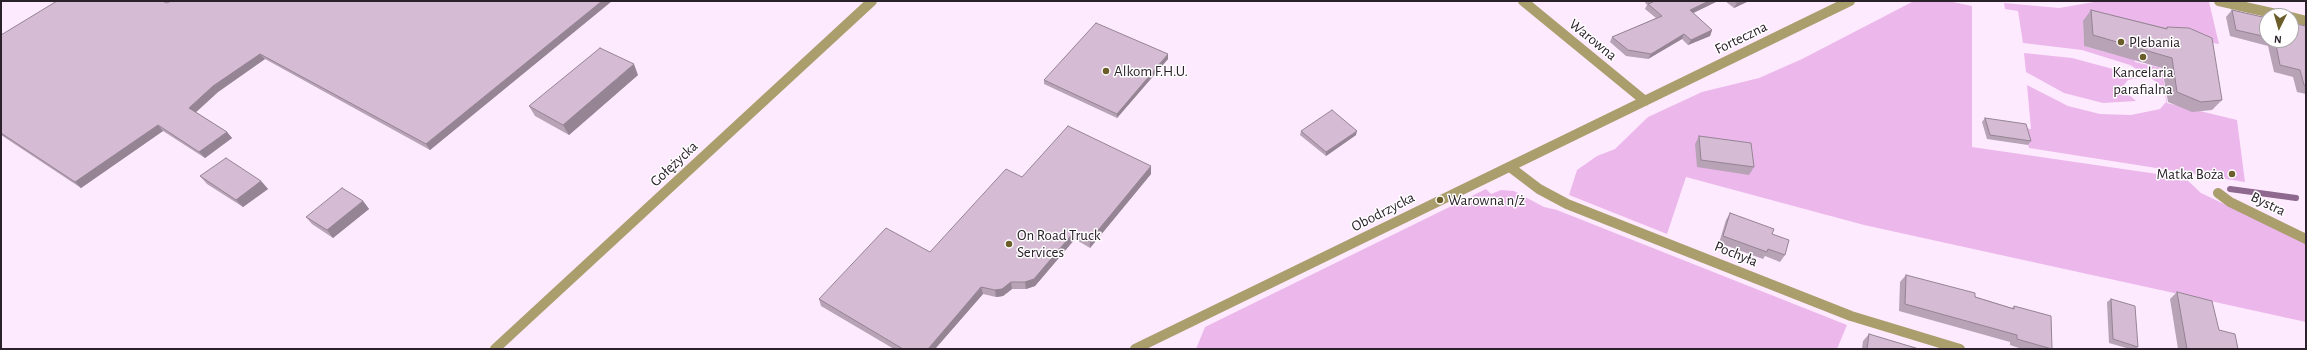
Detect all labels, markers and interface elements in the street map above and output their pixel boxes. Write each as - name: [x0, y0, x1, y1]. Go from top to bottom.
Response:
- north arrow: [2259, 8, 2299, 48]
- street label: Warowna: [1566, 15, 1620, 65]
- street label: Forteczna: [1712, 18, 1770, 58]
- place label: Plebania: [2129, 33, 2180, 51]
- text: N: [2274, 34, 2282, 45]
- marker: Plebania: [2116, 37, 2126, 47]
- marker: Kancelaria parafialna: [2138, 52, 2148, 62]
- place label: Alkom F.H.U.: [1114, 62, 1188, 80]
- place label: Kancelaria parafialna: [2112, 63, 2174, 98]
- marker: Alkom F.H.U.: [1101, 66, 1111, 76]
- street label: Gołężycka: [646, 137, 702, 191]
- place label: Matka Boża: [2156, 165, 2224, 183]
- marker: Matka Boża: [2227, 169, 2237, 179]
- street label: Obodrzycka: [1348, 188, 1418, 236]
- street label: Bystra: [2248, 188, 2288, 220]
- place label: Warowna n/ż: [1448, 191, 1525, 209]
- marker: Warowna n/ż: [1435, 195, 1445, 205]
- place label: On Road Truck Services: [1017, 226, 1101, 261]
- street label: Pochyła: [1712, 237, 1760, 271]
- marker: On Road Truck Services: [1004, 239, 1014, 249]

